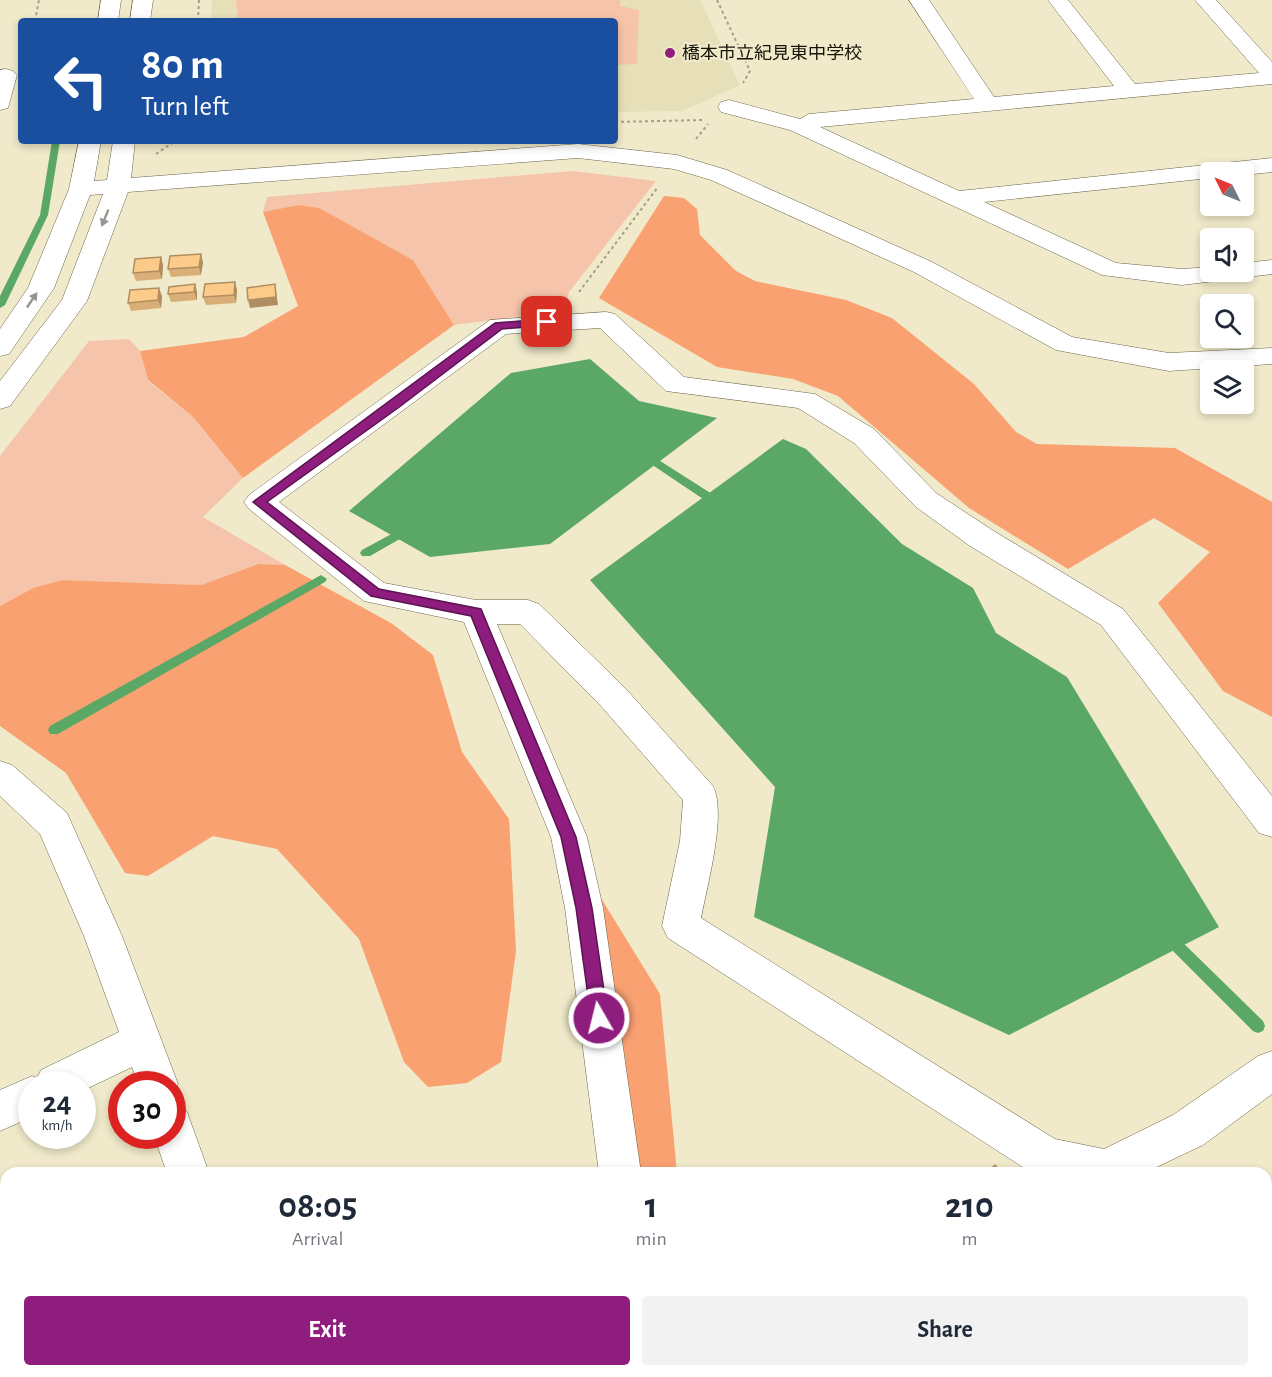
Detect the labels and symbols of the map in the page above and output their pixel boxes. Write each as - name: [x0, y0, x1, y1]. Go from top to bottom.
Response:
- place label: 橋本市立紀見東中学校: [682, 43, 862, 63]
- marker: 橋本市立紀見東中学校: [663, 46, 677, 60]
- north arrow: [1200, 162, 1254, 216]
- one-way arrow: [100, 209, 110, 227]
- one-way arrow: [27, 292, 38, 308]
- pin: [521, 296, 572, 347]
- position arrow: [567, 986, 631, 1050]
- speed limit sign: 30: [108, 1071, 186, 1149]

